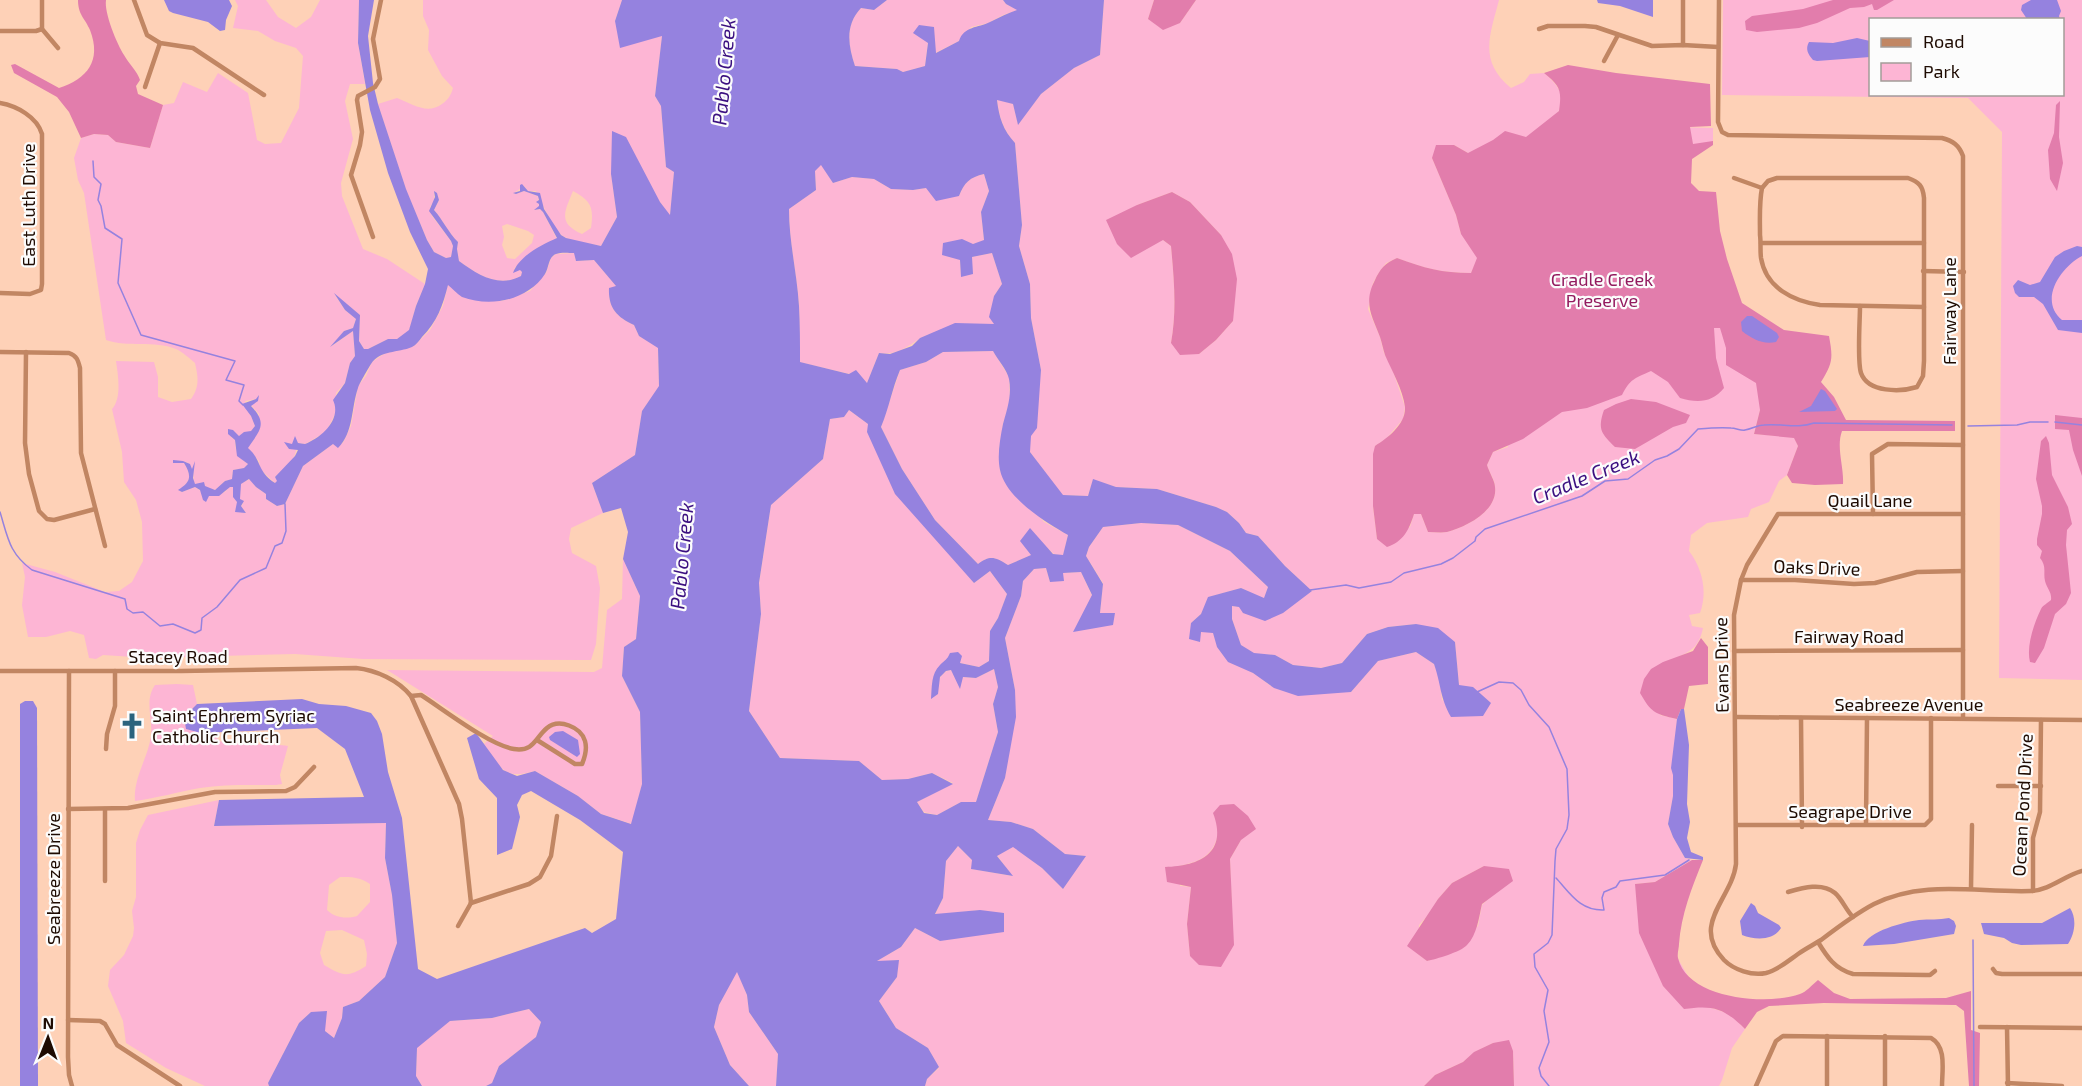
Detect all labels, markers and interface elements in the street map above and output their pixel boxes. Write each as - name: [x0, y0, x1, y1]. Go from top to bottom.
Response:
- water label: Pablo Creek: [706, 17, 740, 126]
- legend: [1869, 18, 2064, 96]
- text: Road: [1923, 30, 1964, 52]
- text: Park: [1923, 60, 1960, 82]
- street label: East Luth Drive: [17, 143, 39, 267]
- street label: Fairway Lane: [1938, 257, 1960, 365]
- park label: Cradle Creek Preserve: [1551, 268, 1653, 311]
- water label: Cradle Creek: [1528, 444, 1643, 509]
- street label: Quail Lane: [1828, 489, 1912, 511]
- water label: Pablo Creek: [664, 501, 698, 610]
- street label: Oaks Drive: [1773, 554, 1861, 580]
- street label: Evans Drive: [1709, 617, 1733, 713]
- street label: Fairway Road: [1794, 625, 1904, 647]
- street label: Stacey Road: [128, 645, 228, 667]
- street label: Seabreeze Avenue: [1835, 693, 1983, 715]
- place label: Saint Ephrem Syriac Catholic Church: [152, 704, 315, 747]
- church icon: Saint Ephrem Syriac Catholic Church: [117, 711, 147, 741]
- street label: Ocean Pond Drive: [2007, 733, 2037, 877]
- street label: Seagrape Drive: [1788, 800, 1912, 822]
- street label: Seabreeze Drive: [42, 813, 64, 945]
- north arrow: [18, 1008, 78, 1068]
- text: N: [42, 1013, 54, 1032]

